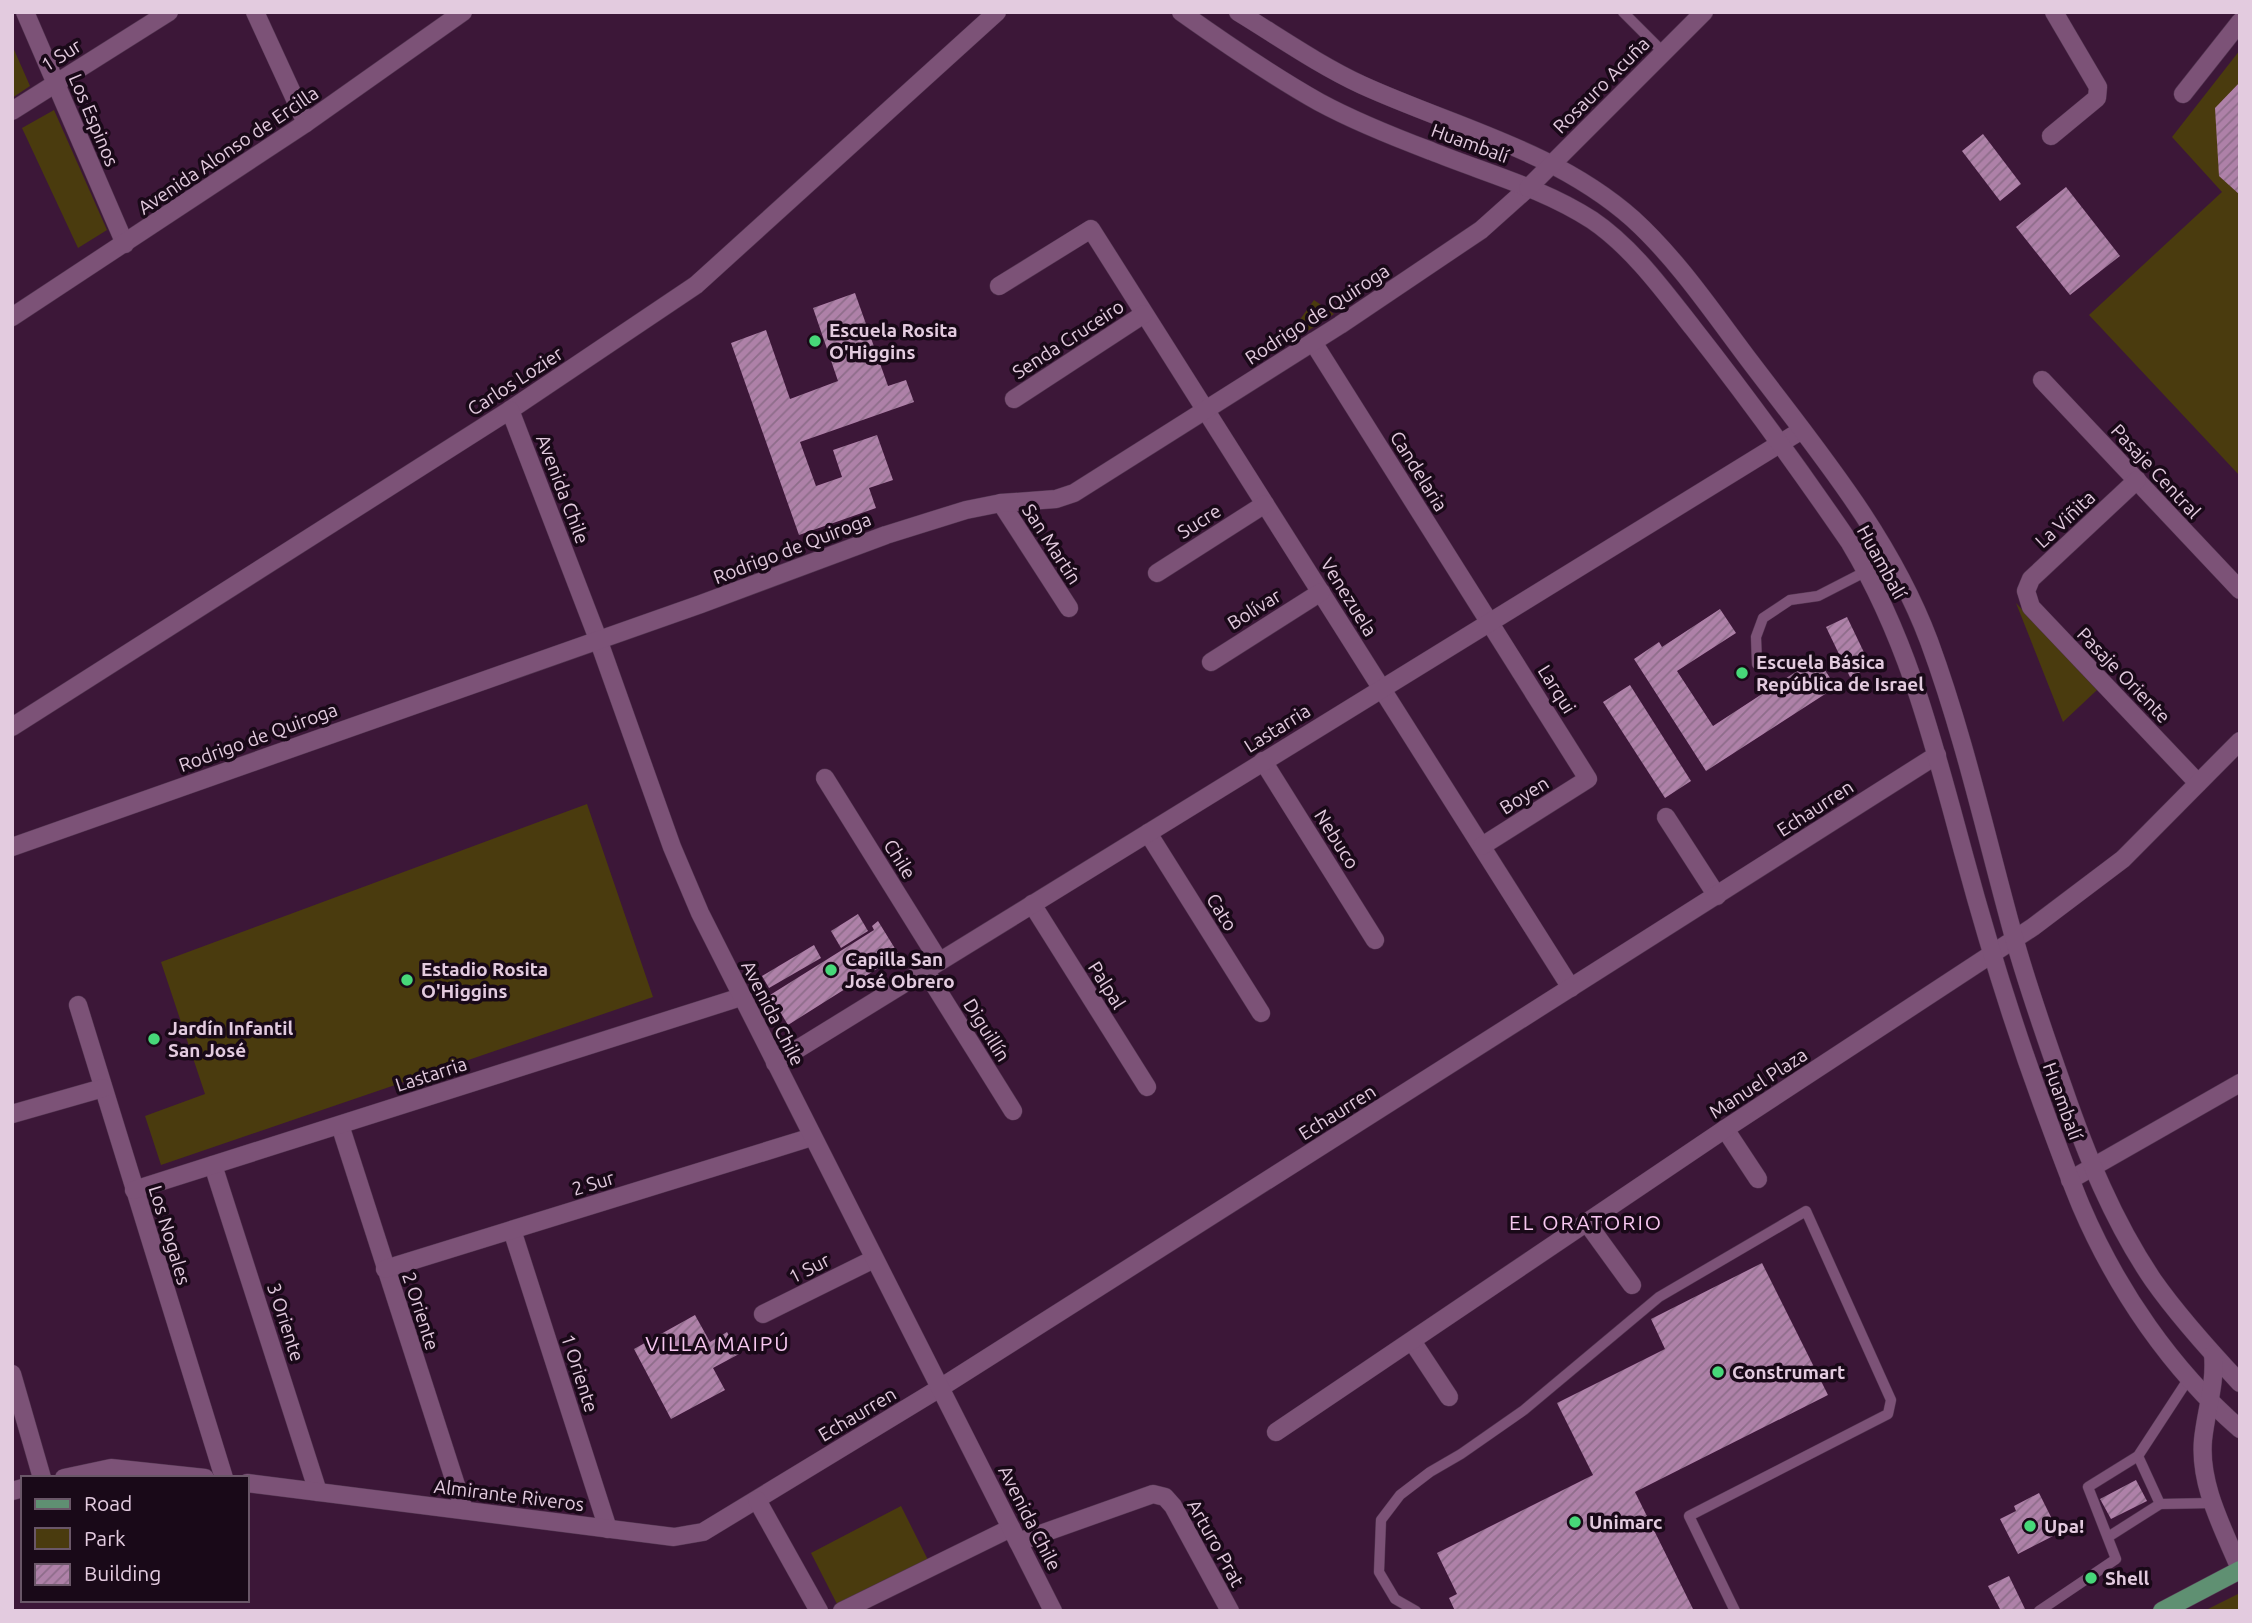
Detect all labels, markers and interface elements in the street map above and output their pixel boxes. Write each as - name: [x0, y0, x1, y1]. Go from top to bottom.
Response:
- street label: Rosauro Acuña: [1548, 32, 1654, 138]
- street label: 1 Sur: [37, 34, 85, 76]
- street label: Los Espinos: [65, 70, 123, 170]
- street label: Avenida Alonso de Ercilla: [134, 81, 322, 219]
- street label: Huambalí: [1428, 119, 1512, 167]
- street label: Rodrigo de Quiroga: [1241, 259, 1393, 369]
- street label: Senda Cruceiro: [1008, 295, 1128, 383]
- place label: Escuela Rosita O'Higgins: [829, 319, 957, 363]
- marker: Escuela Rosita O'Higgins: [807, 333, 823, 349]
- street label: Carlos Lozier: [463, 342, 567, 420]
- street label: Pasaje Central: [2107, 419, 2205, 523]
- street label: Candelaria: [1386, 427, 1452, 515]
- street label: Avenida Chile: [532, 431, 594, 547]
- street label: La Viñita: [2031, 486, 2099, 552]
- street label: Sucre: [1173, 499, 1225, 543]
- street label: San Martín: [1018, 500, 1086, 588]
- street label: Rodrigo de Quiroga: [710, 508, 874, 588]
- street label: Huambalí: [1853, 521, 1911, 603]
- street label: Venezuela: [1316, 554, 1382, 640]
- street label: Bolívar: [1223, 584, 1285, 634]
- street label: Pasaje Oriente: [2073, 623, 2175, 727]
- place label: Escuela Básica República de Israel: [1756, 651, 1924, 695]
- street label: Larqui: [1534, 661, 1580, 717]
- marker: Escuela Básica República de Israel: [1734, 665, 1750, 681]
- street label: Rodrigo de Quiroga: [176, 698, 340, 776]
- street label: Lastarria: [1240, 699, 1314, 757]
- street label: Boyen: [1495, 771, 1553, 819]
- street label: Echaurren: [1773, 775, 1857, 841]
- street label: Nebuco: [1310, 805, 1364, 873]
- street label: Chile: [879, 835, 921, 883]
- street label: Cato: [1202, 889, 1242, 935]
- place label: Capilla San José Obrero: [845, 948, 955, 992]
- street label: Avenida Chile: [737, 957, 809, 1069]
- street label: Palpal: [1084, 957, 1130, 1013]
- place label: Estadio Rosita O'Higgins: [421, 958, 548, 1002]
- marker: Capilla San José Obrero: [823, 962, 839, 978]
- marker: Estadio Rosita O'Higgins: [399, 972, 415, 988]
- street label: Diguillín: [959, 995, 1015, 1065]
- place label: Jardín Infantil San José: [168, 1017, 294, 1061]
- marker: Jardín Infantil San José: [146, 1031, 162, 1047]
- street label: Manuel Plaza: [1705, 1043, 1811, 1123]
- street label: Lastarria: [393, 1052, 469, 1096]
- street label: Huambalí: [2039, 1059, 2087, 1143]
- street label: Echaurren: [1294, 1080, 1380, 1144]
- street label: 2 Sur: [569, 1166, 617, 1200]
- street label: Los Nogales: [145, 1183, 195, 1287]
- district label: EL ORATORIO: [1509, 1210, 1663, 1234]
- street label: 1 Sur: [785, 1248, 833, 1288]
- street label: 2 Oriente: [398, 1269, 444, 1353]
- street label: 3 Oriente: [263, 1280, 309, 1364]
- street label: 1 Oriente: [557, 1331, 603, 1415]
- district label: VILLA MAIPÚ: [645, 1331, 791, 1355]
- place label: Construmart: [1732, 1361, 1845, 1383]
- marker: Construmart: [1710, 1364, 1726, 1380]
- street label: Echaurren: [814, 1382, 900, 1446]
- street label: Avenida Chile: [994, 1462, 1066, 1574]
- street label: Almirante Riveros: [433, 1475, 585, 1515]
- legend: [21, 1476, 248, 1602]
- text: Road: [84, 1491, 132, 1515]
- street label: Arturo Prat: [1183, 1496, 1249, 1591]
- place label: Unimarc: [1589, 1511, 1662, 1533]
- marker: Unimarc: [1567, 1514, 1583, 1530]
- place label: Upa!: [2044, 1515, 2084, 1537]
- marker: Upa!: [2022, 1518, 2038, 1534]
- text: Park: [84, 1526, 126, 1550]
- text: Building: [84, 1561, 161, 1585]
- place label: Shell: [2105, 1567, 2150, 1589]
- marker: Shell: [2083, 1570, 2099, 1586]

